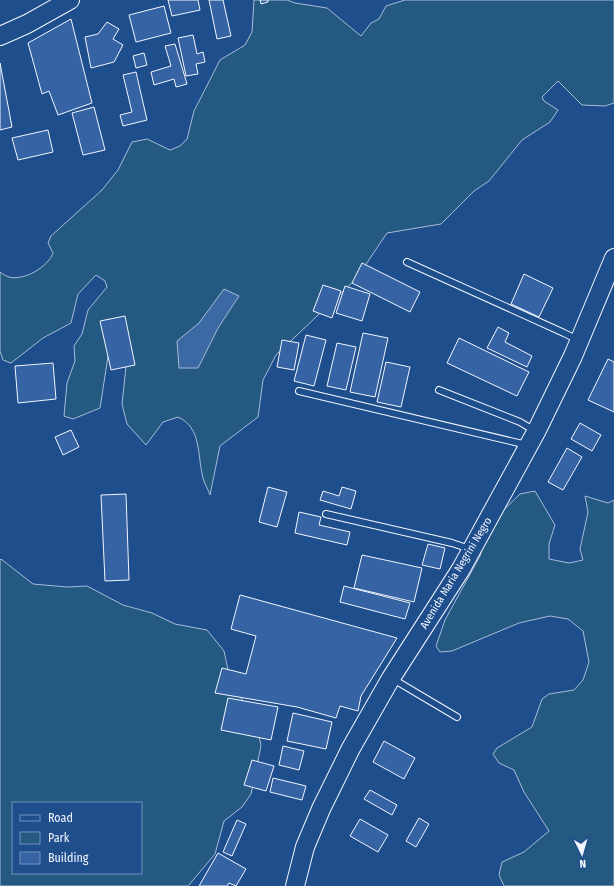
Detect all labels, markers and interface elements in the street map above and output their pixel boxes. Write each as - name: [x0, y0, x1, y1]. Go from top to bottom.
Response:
- street label: Avenida Maria Negrini Negro: [417, 515, 495, 631]
- legend: [12, 802, 142, 874]
- text: Road: [48, 811, 73, 825]
- text: Park: [48, 831, 70, 845]
- north arrow: [562, 834, 602, 874]
- text: Building: [48, 851, 89, 865]
- text: N: [579, 857, 587, 870]

